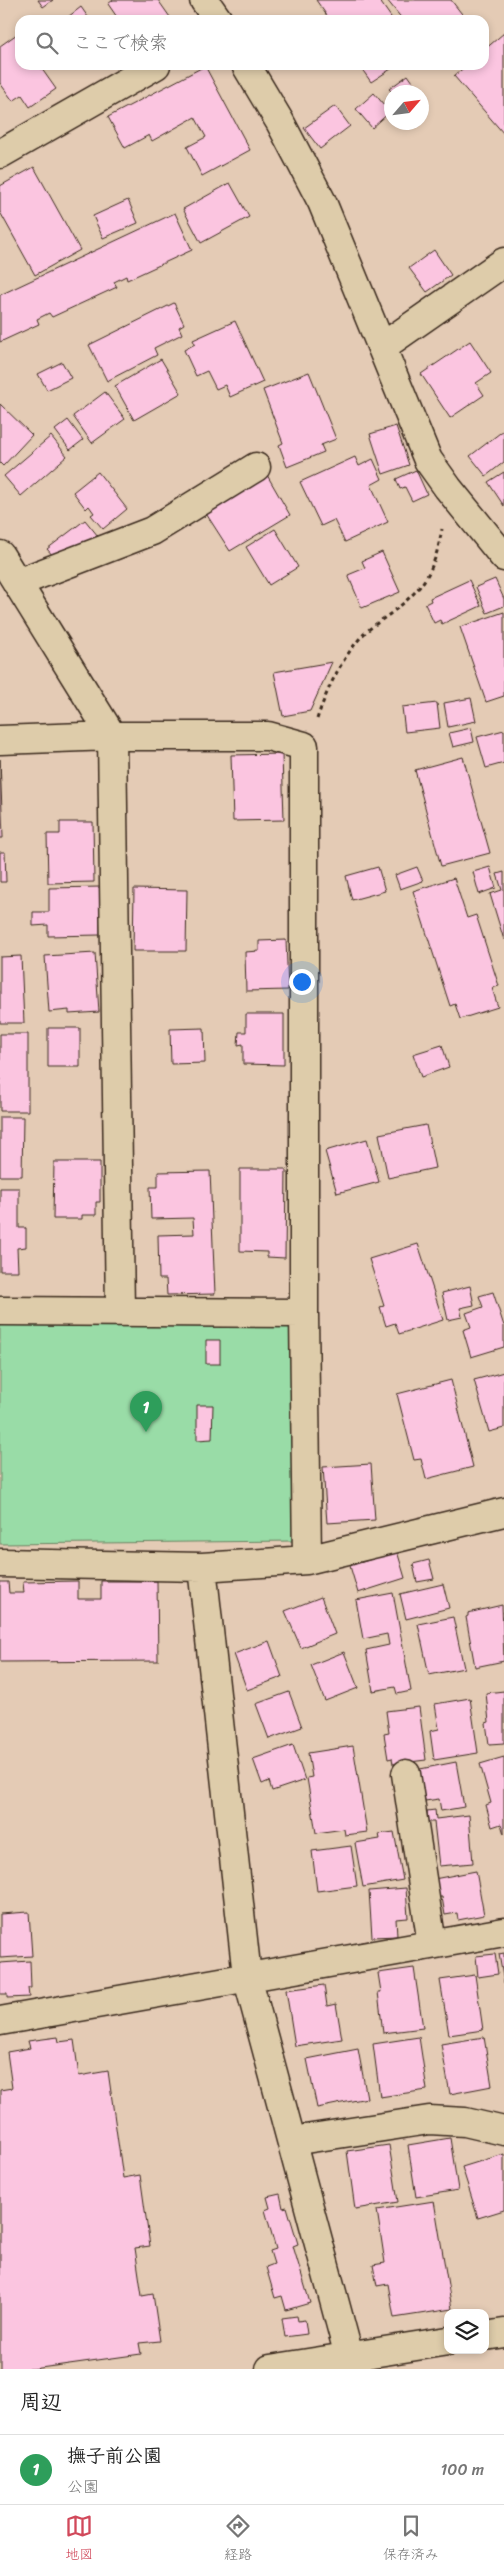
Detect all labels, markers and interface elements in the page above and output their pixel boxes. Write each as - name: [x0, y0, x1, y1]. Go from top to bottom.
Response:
- search box: [15, 15, 489, 70]
- text: ここで検索: [73, 26, 168, 59]
- icon: search: [33, 29, 61, 57]
- north arrow: [384, 85, 429, 130]
- your location: [289, 969, 315, 995]
- pin: 1: [130, 1391, 162, 1432]
- map controls: [444, 2309, 489, 2354]
- button: layers: [444, 2309, 489, 2354]
- text: 周辺: [20, 2383, 62, 2421]
- text: 撫子前公園: [67, 2439, 162, 2472]
- text: 1: [33, 2455, 39, 2484]
- text: 100 m: [440, 2455, 484, 2484]
- text: 公園: [67, 2472, 99, 2501]
- tab: 地図: [65, 2512, 93, 2567]
- tab: 経路: [224, 2512, 252, 2567]
- tab: 保存済み: [383, 2512, 439, 2567]

